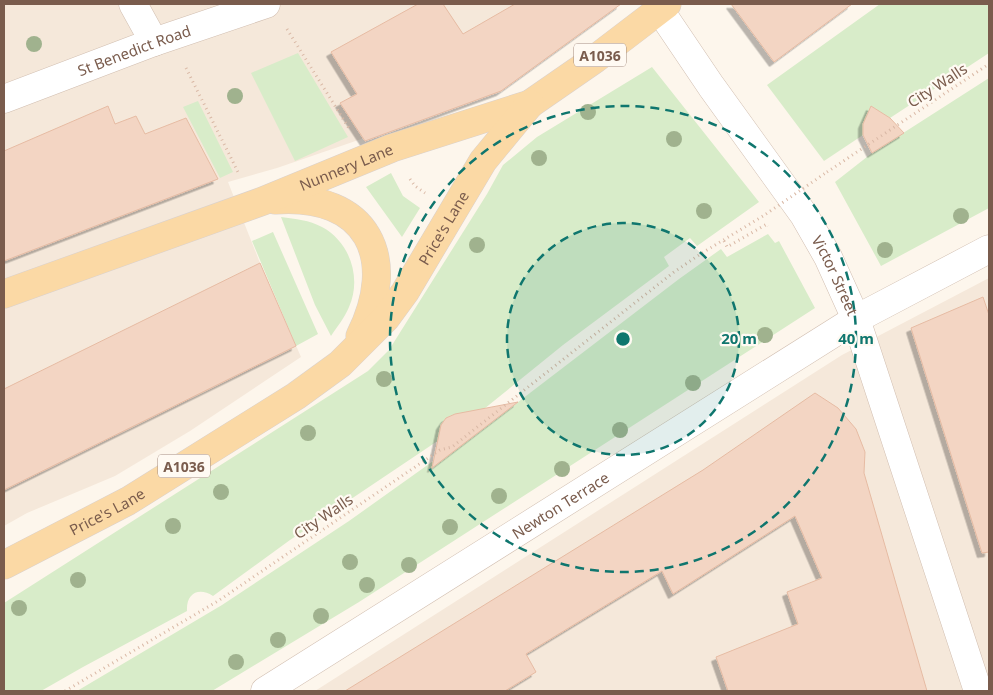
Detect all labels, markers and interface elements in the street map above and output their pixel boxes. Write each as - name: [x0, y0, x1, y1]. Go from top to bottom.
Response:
- street label: St Benedict Road: [75, 20, 193, 80]
- road number: A1036: [574, 44, 626, 66]
- street label: City Walls: [903, 58, 971, 112]
- street label: Nunnery Lane: [296, 139, 396, 195]
- street label: Price's Lane: [413, 187, 473, 268]
- street label: Victor Street: [808, 232, 863, 319]
- text: 20 m: [721, 328, 757, 348]
- text: 40 m: [838, 328, 874, 348]
- centre of rings: [614, 330, 632, 348]
- road number: A1036: [158, 454, 210, 478]
- street label: Newton Terrace: [508, 467, 613, 543]
- street label: Price's Lane: [66, 483, 148, 540]
- street label: City Walls: [290, 489, 356, 543]

